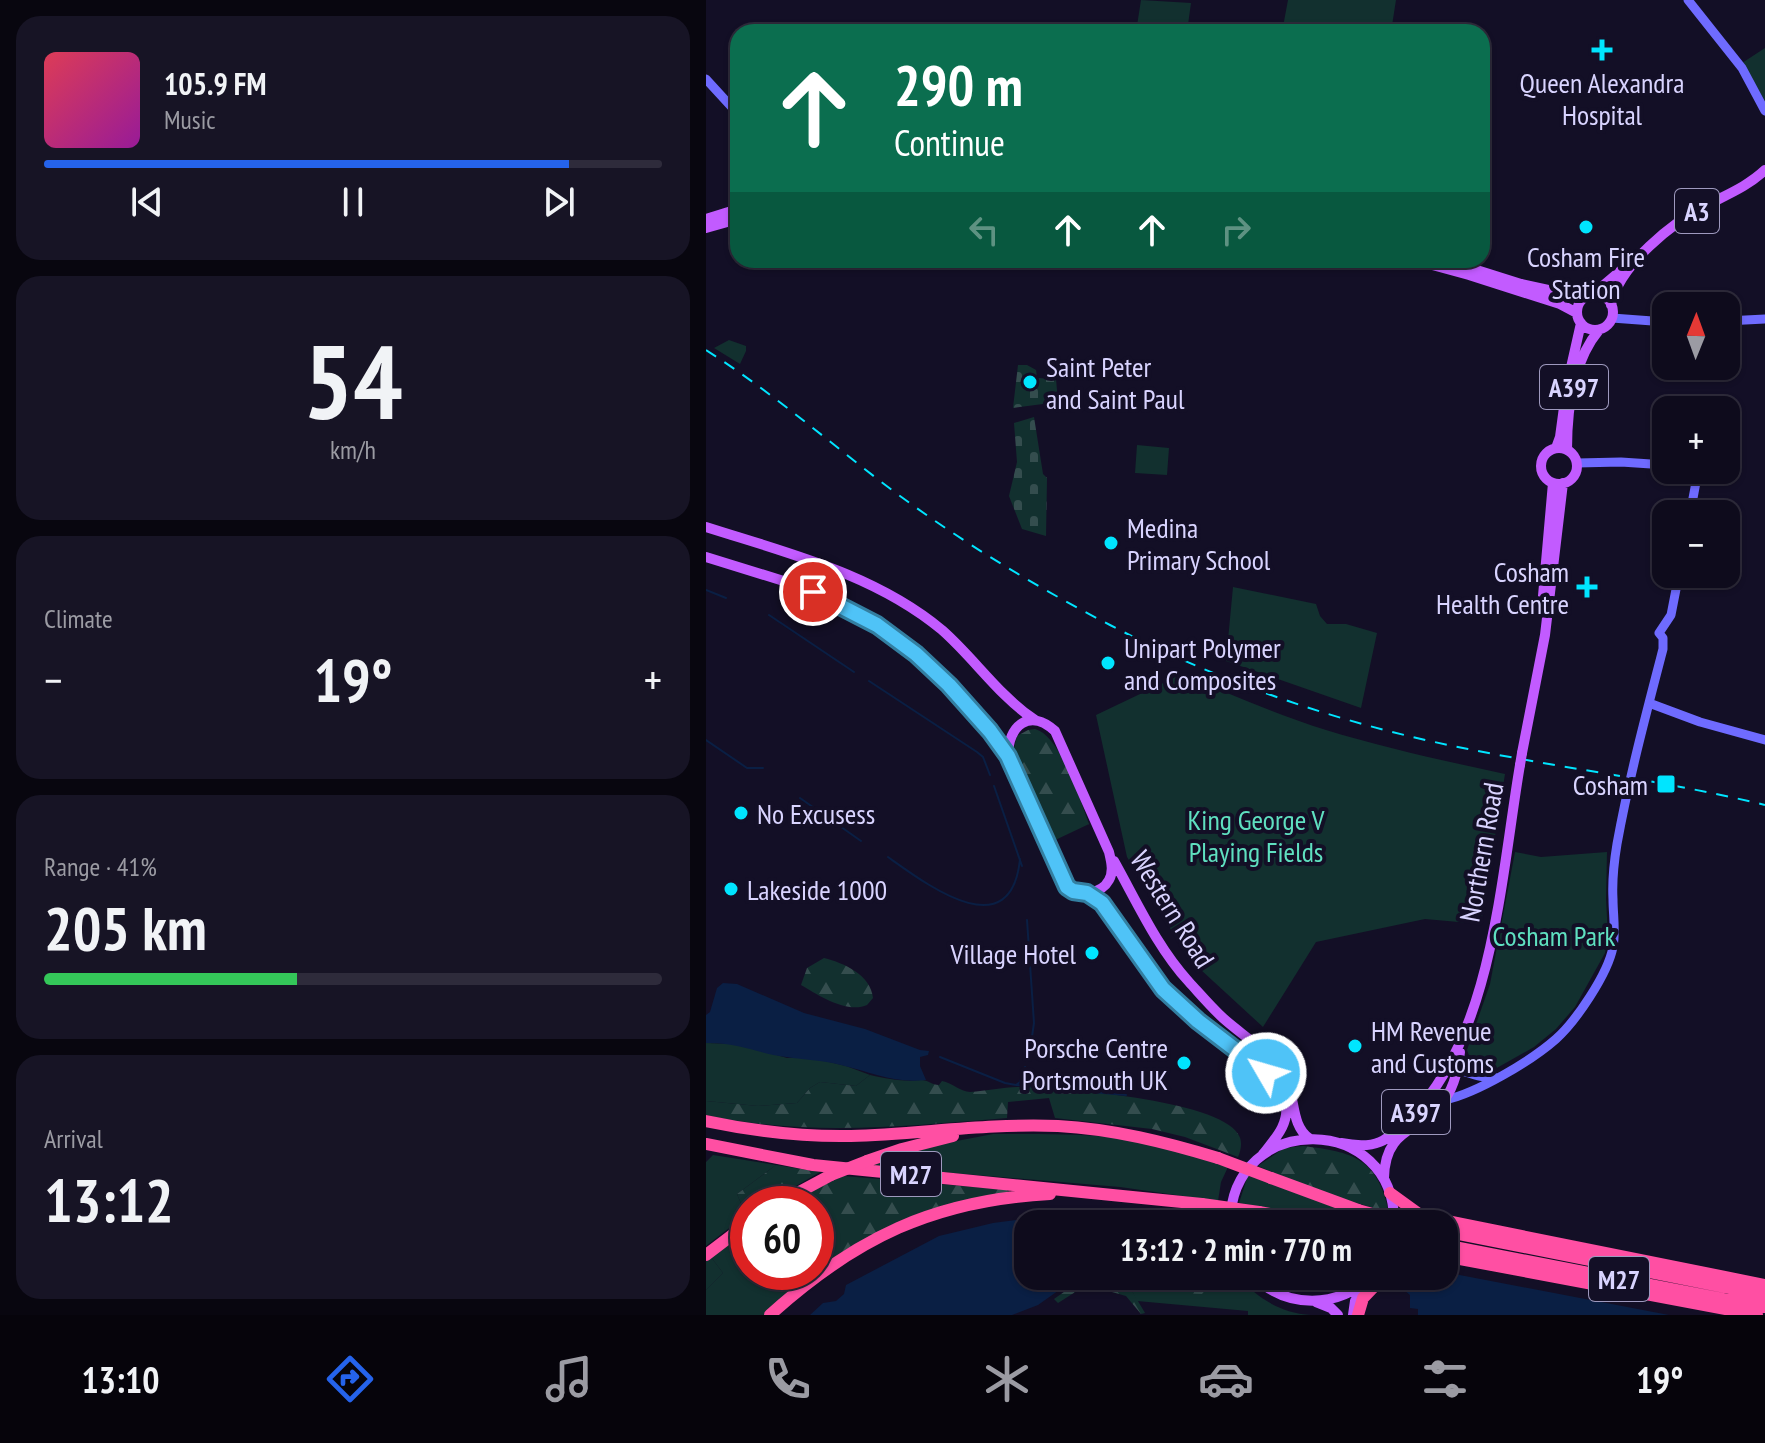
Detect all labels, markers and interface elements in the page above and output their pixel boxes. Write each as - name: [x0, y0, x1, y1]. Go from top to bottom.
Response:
- marker: Queen Alexandra Hospital: [1591, 39, 1613, 61]
- text: 290 m: [894, 49, 1023, 121]
- icon: ahead: [762, 56, 866, 160]
- text: 105.9 FM: [164, 64, 266, 103]
- place label: Queen Alexandra Hospital: [1520, 64, 1684, 133]
- text: Music: [164, 103, 216, 136]
- text: Continue: [894, 119, 1005, 166]
- icon: previous: [125, 180, 169, 224]
- icon: pause: [331, 180, 375, 224]
- icon: next: [537, 180, 581, 224]
- road number: A3: [1675, 189, 1719, 233]
- icon: left: [962, 208, 1006, 252]
- icon: ahead: [1046, 208, 1090, 252]
- icon: ahead: [1130, 208, 1174, 252]
- icon: right: [1214, 208, 1258, 252]
- marker: Cosham Fire Station: [1577, 218, 1595, 236]
- place label: Cosham Fire Station: [1527, 238, 1645, 307]
- north arrow: [1652, 292, 1740, 380]
- map controls: [1652, 292, 1740, 588]
- text: 54: [303, 313, 403, 448]
- place label: Saint Peter and Saint Paul: [1046, 348, 1185, 417]
- road number: A397: [1540, 365, 1608, 409]
- marker: Saint Peter and Saint Paul: [1021, 373, 1039, 391]
- button: +: [1652, 396, 1740, 484]
- text: km/h: [330, 433, 376, 466]
- button: −: [1652, 500, 1740, 588]
- place label: Medina Primary School: [1127, 509, 1271, 578]
- marker: Medina Primary School: [1102, 534, 1120, 552]
- place label: Cosham Health Centre: [1436, 553, 1569, 622]
- pin: [779, 558, 847, 626]
- icon: arrive: [791, 570, 835, 614]
- marker: Cosham Health Centre: [1576, 576, 1598, 598]
- text: Climate: [44, 602, 113, 635]
- place label: Unipart Polymer and Composites: [1124, 629, 1281, 698]
- text: 19°: [313, 641, 393, 719]
- text: −: [44, 651, 62, 708]
- text: +: [644, 651, 662, 708]
- marker: Unipart Polymer and Composites: [1099, 654, 1117, 672]
- place label: Cosham: [1573, 766, 1648, 803]
- marker: Cosham: [1655, 773, 1677, 795]
- street label: Northern Road: [1451, 779, 1511, 925]
- place label: No Excusess: [757, 795, 875, 832]
- park label: King George V Playing Fields: [1188, 801, 1326, 870]
- marker: No Excusess: [732, 804, 750, 822]
- street label: Western Road: [1122, 843, 1224, 975]
- text: Range · 41%: [44, 850, 157, 883]
- place label: Lakeside 1000: [747, 871, 887, 908]
- marker: Lakeside 1000: [722, 880, 740, 898]
- text: 205 km: [44, 889, 207, 967]
- park label: Cosham Park: [1493, 917, 1616, 954]
- place label: Village Hotel: [949, 935, 1076, 972]
- marker: Village Hotel: [1083, 944, 1101, 962]
- place label: HM Revenue and Customs: [1371, 1012, 1494, 1081]
- place label: Porsche Centre Portsmouth UK: [1022, 1029, 1168, 1098]
- position arrow: [1224, 1031, 1308, 1115]
- marker: HM Revenue and Customs: [1346, 1037, 1364, 1055]
- marker: Porsche Centre Portsmouth UK: [1175, 1054, 1193, 1072]
- road number: A397: [1382, 1090, 1450, 1134]
- text: Arrival: [44, 1122, 103, 1155]
- road number: M27: [881, 1152, 941, 1196]
- text: 13:12: [44, 1161, 174, 1239]
- speed limit sign: 60: [730, 1186, 834, 1290]
- text: 13:12 · 2 min · 770 m: [1120, 1230, 1352, 1269]
- road number: M27: [1589, 1257, 1649, 1301]
- icon: directions: [322, 1351, 378, 1407]
- icon: music: [541, 1351, 597, 1407]
- icon: phone: [760, 1351, 816, 1407]
- icon: climate: [979, 1351, 1035, 1407]
- icon: car: [1198, 1351, 1254, 1407]
- icon: filters: [1417, 1351, 1473, 1407]
- text: 13:10: [81, 1356, 159, 1403]
- text: 19°: [1636, 1356, 1683, 1403]

